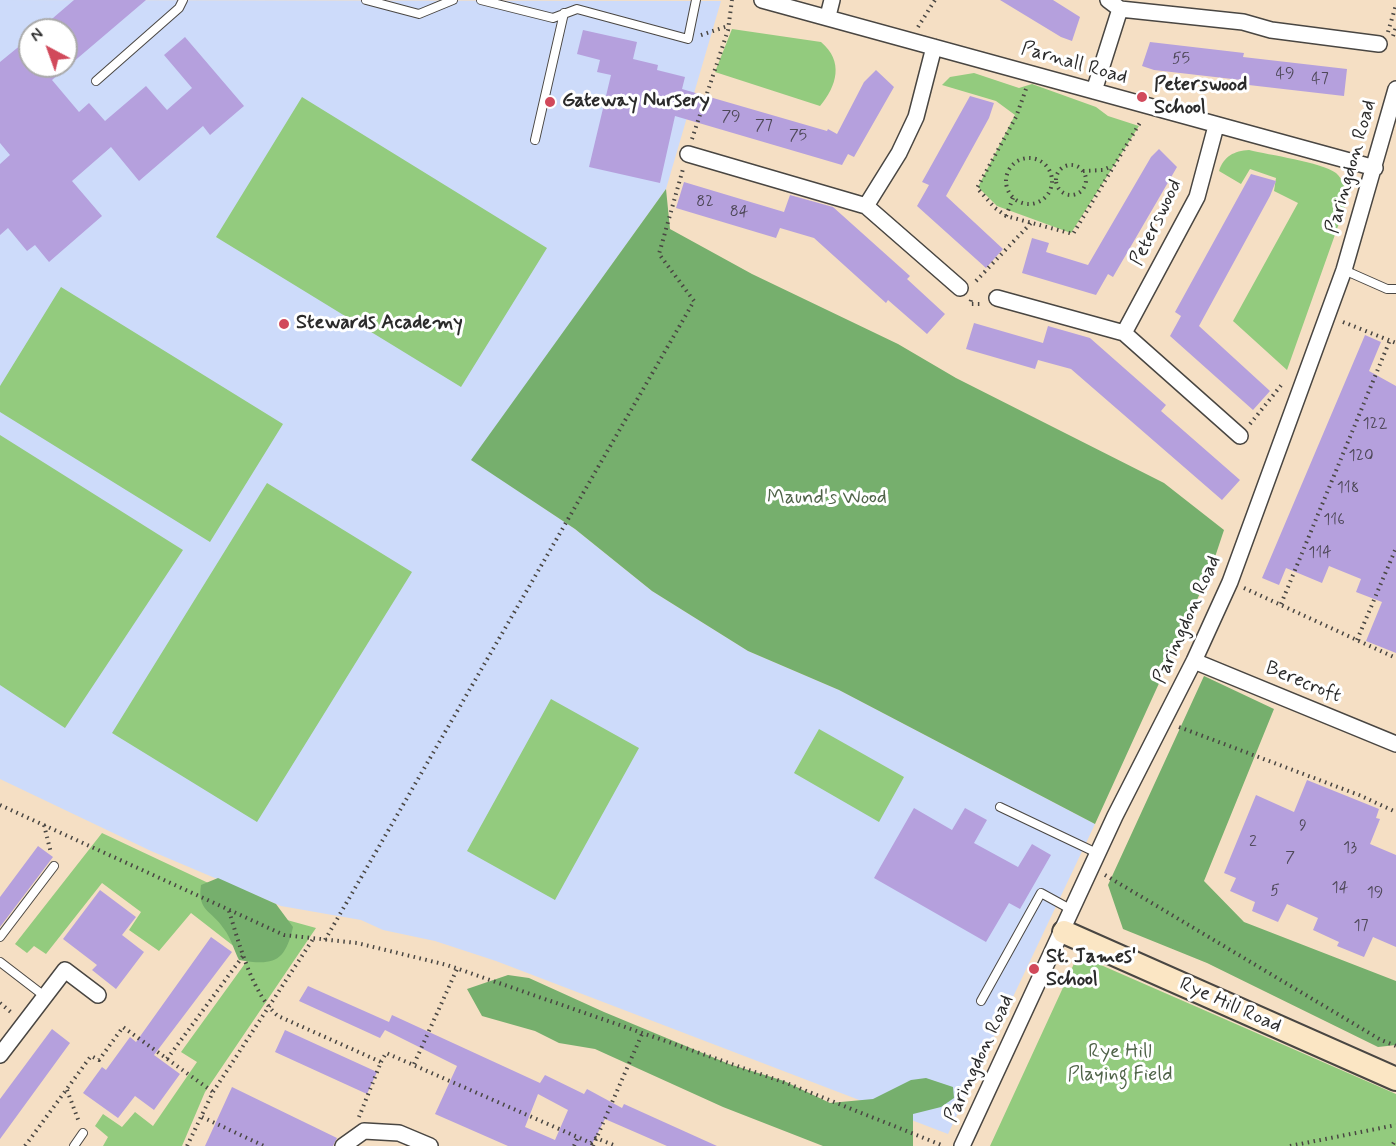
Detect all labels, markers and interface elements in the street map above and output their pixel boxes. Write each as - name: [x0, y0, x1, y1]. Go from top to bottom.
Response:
- north arrow: [18, 18, 78, 78]
- text: N: [26, 24, 48, 47]
- street label: Parnall Road: [1018, 37, 1130, 91]
- house number: 55: [1172, 50, 1190, 70]
- house number: 49: [1276, 65, 1294, 85]
- house number: 47: [1311, 70, 1329, 90]
- place label: Peterswood School: [1154, 74, 1247, 121]
- place label: Gateway Nursery: [562, 90, 710, 114]
- marker: Peterswood School: [1135, 90, 1149, 104]
- marker: Gateway Nursery: [543, 95, 557, 109]
- street label: Paringdon Road: [1321, 97, 1383, 237]
- house number: 79: [721, 108, 741, 128]
- house number: 77: [755, 117, 773, 137]
- house number: 75: [789, 127, 807, 147]
- street label: Peterswood: [1126, 176, 1188, 270]
- house number: 82: [696, 193, 714, 213]
- house number: 84: [730, 203, 748, 223]
- place label: Stewards Academy: [296, 312, 463, 336]
- marker: Stewards Academy: [277, 317, 291, 331]
- house number: 122: [1362, 415, 1388, 435]
- house number: 120: [1348, 447, 1374, 467]
- house number: 118: [1337, 479, 1359, 499]
- park label: Maund's Wood: [767, 487, 887, 511]
- house number: 116: [1323, 511, 1345, 531]
- house number: 114: [1308, 544, 1332, 564]
- street label: Paringdon Road: [1149, 552, 1227, 688]
- street label: Berecroft: [1262, 657, 1344, 709]
- house number: 9: [1299, 817, 1307, 837]
- house number: 2: [1249, 833, 1257, 853]
- house number: 13: [1343, 839, 1357, 859]
- house number: 7: [1285, 849, 1295, 869]
- house number: 14: [1332, 879, 1348, 899]
- house number: 5: [1270, 882, 1280, 902]
- house number: 19: [1367, 884, 1383, 904]
- house number: 17: [1353, 917, 1369, 937]
- place label: St. James' School: [1046, 946, 1136, 993]
- marker: St. James' School: [1027, 962, 1041, 976]
- street label: Rye Hill Road: [1175, 973, 1285, 1039]
- street label: Paringdon Road: [940, 991, 1020, 1127]
- park label: Rye Hill Playing Field: [1067, 1041, 1173, 1088]

